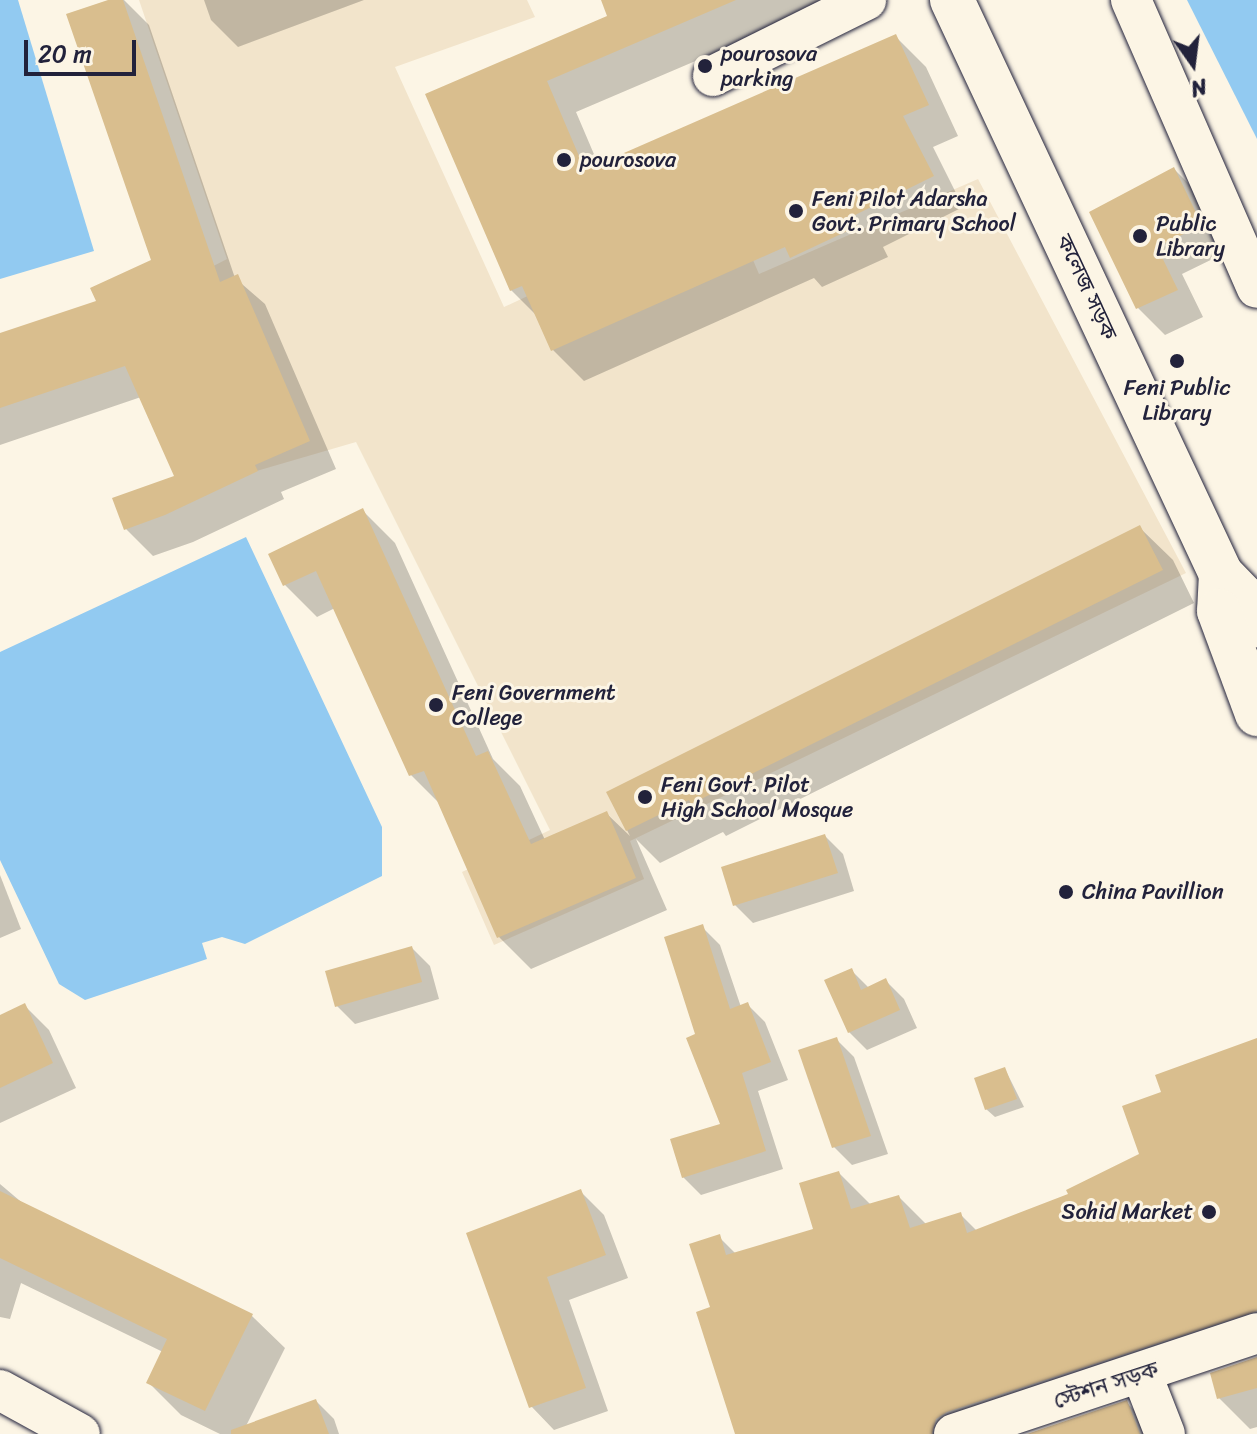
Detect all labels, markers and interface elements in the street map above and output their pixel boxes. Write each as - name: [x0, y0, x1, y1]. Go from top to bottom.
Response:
- scale bar: [28, 24, 140, 74]
- north arrow: [1153, 24, 1233, 104]
- text: 20 m: [38, 33, 92, 75]
- place label: pourosova parking: [721, 40, 817, 92]
- marker: pourosova parking: [696, 57, 714, 75]
- text: N: [1187, 67, 1211, 109]
- place label: pourosova: [580, 147, 676, 173]
- marker: pourosova: [555, 151, 573, 169]
- place label: Feni Pilot Adarsha Govt. Primary School: [812, 185, 1017, 236]
- marker: Feni Pilot Adarsha Govt. Primary School: [787, 202, 805, 220]
- place label: Public Library: [1156, 210, 1225, 262]
- marker: Public Library: [1131, 227, 1149, 245]
- street label: কলেজ সড়ক: [1051, 230, 1123, 344]
- marker: Feni Public Library: [1168, 352, 1186, 370]
- place label: Feni Public Library: [1123, 374, 1231, 426]
- place label: Feni Government College: [452, 679, 615, 730]
- marker: Feni Government College: [427, 696, 445, 714]
- place label: Feni Govt. Pilot High School Mosque: [661, 771, 854, 822]
- marker: Feni Govt. Pilot High School Mosque: [636, 788, 654, 806]
- place label: China Pavillion: [1082, 879, 1224, 905]
- marker: China Pavillion: [1057, 883, 1075, 901]
- place label: Sohid Market: [1063, 1199, 1193, 1225]
- marker: Sohid Market: [1200, 1203, 1218, 1221]
- street label: স্টেশন সড়ক: [1050, 1356, 1162, 1414]

